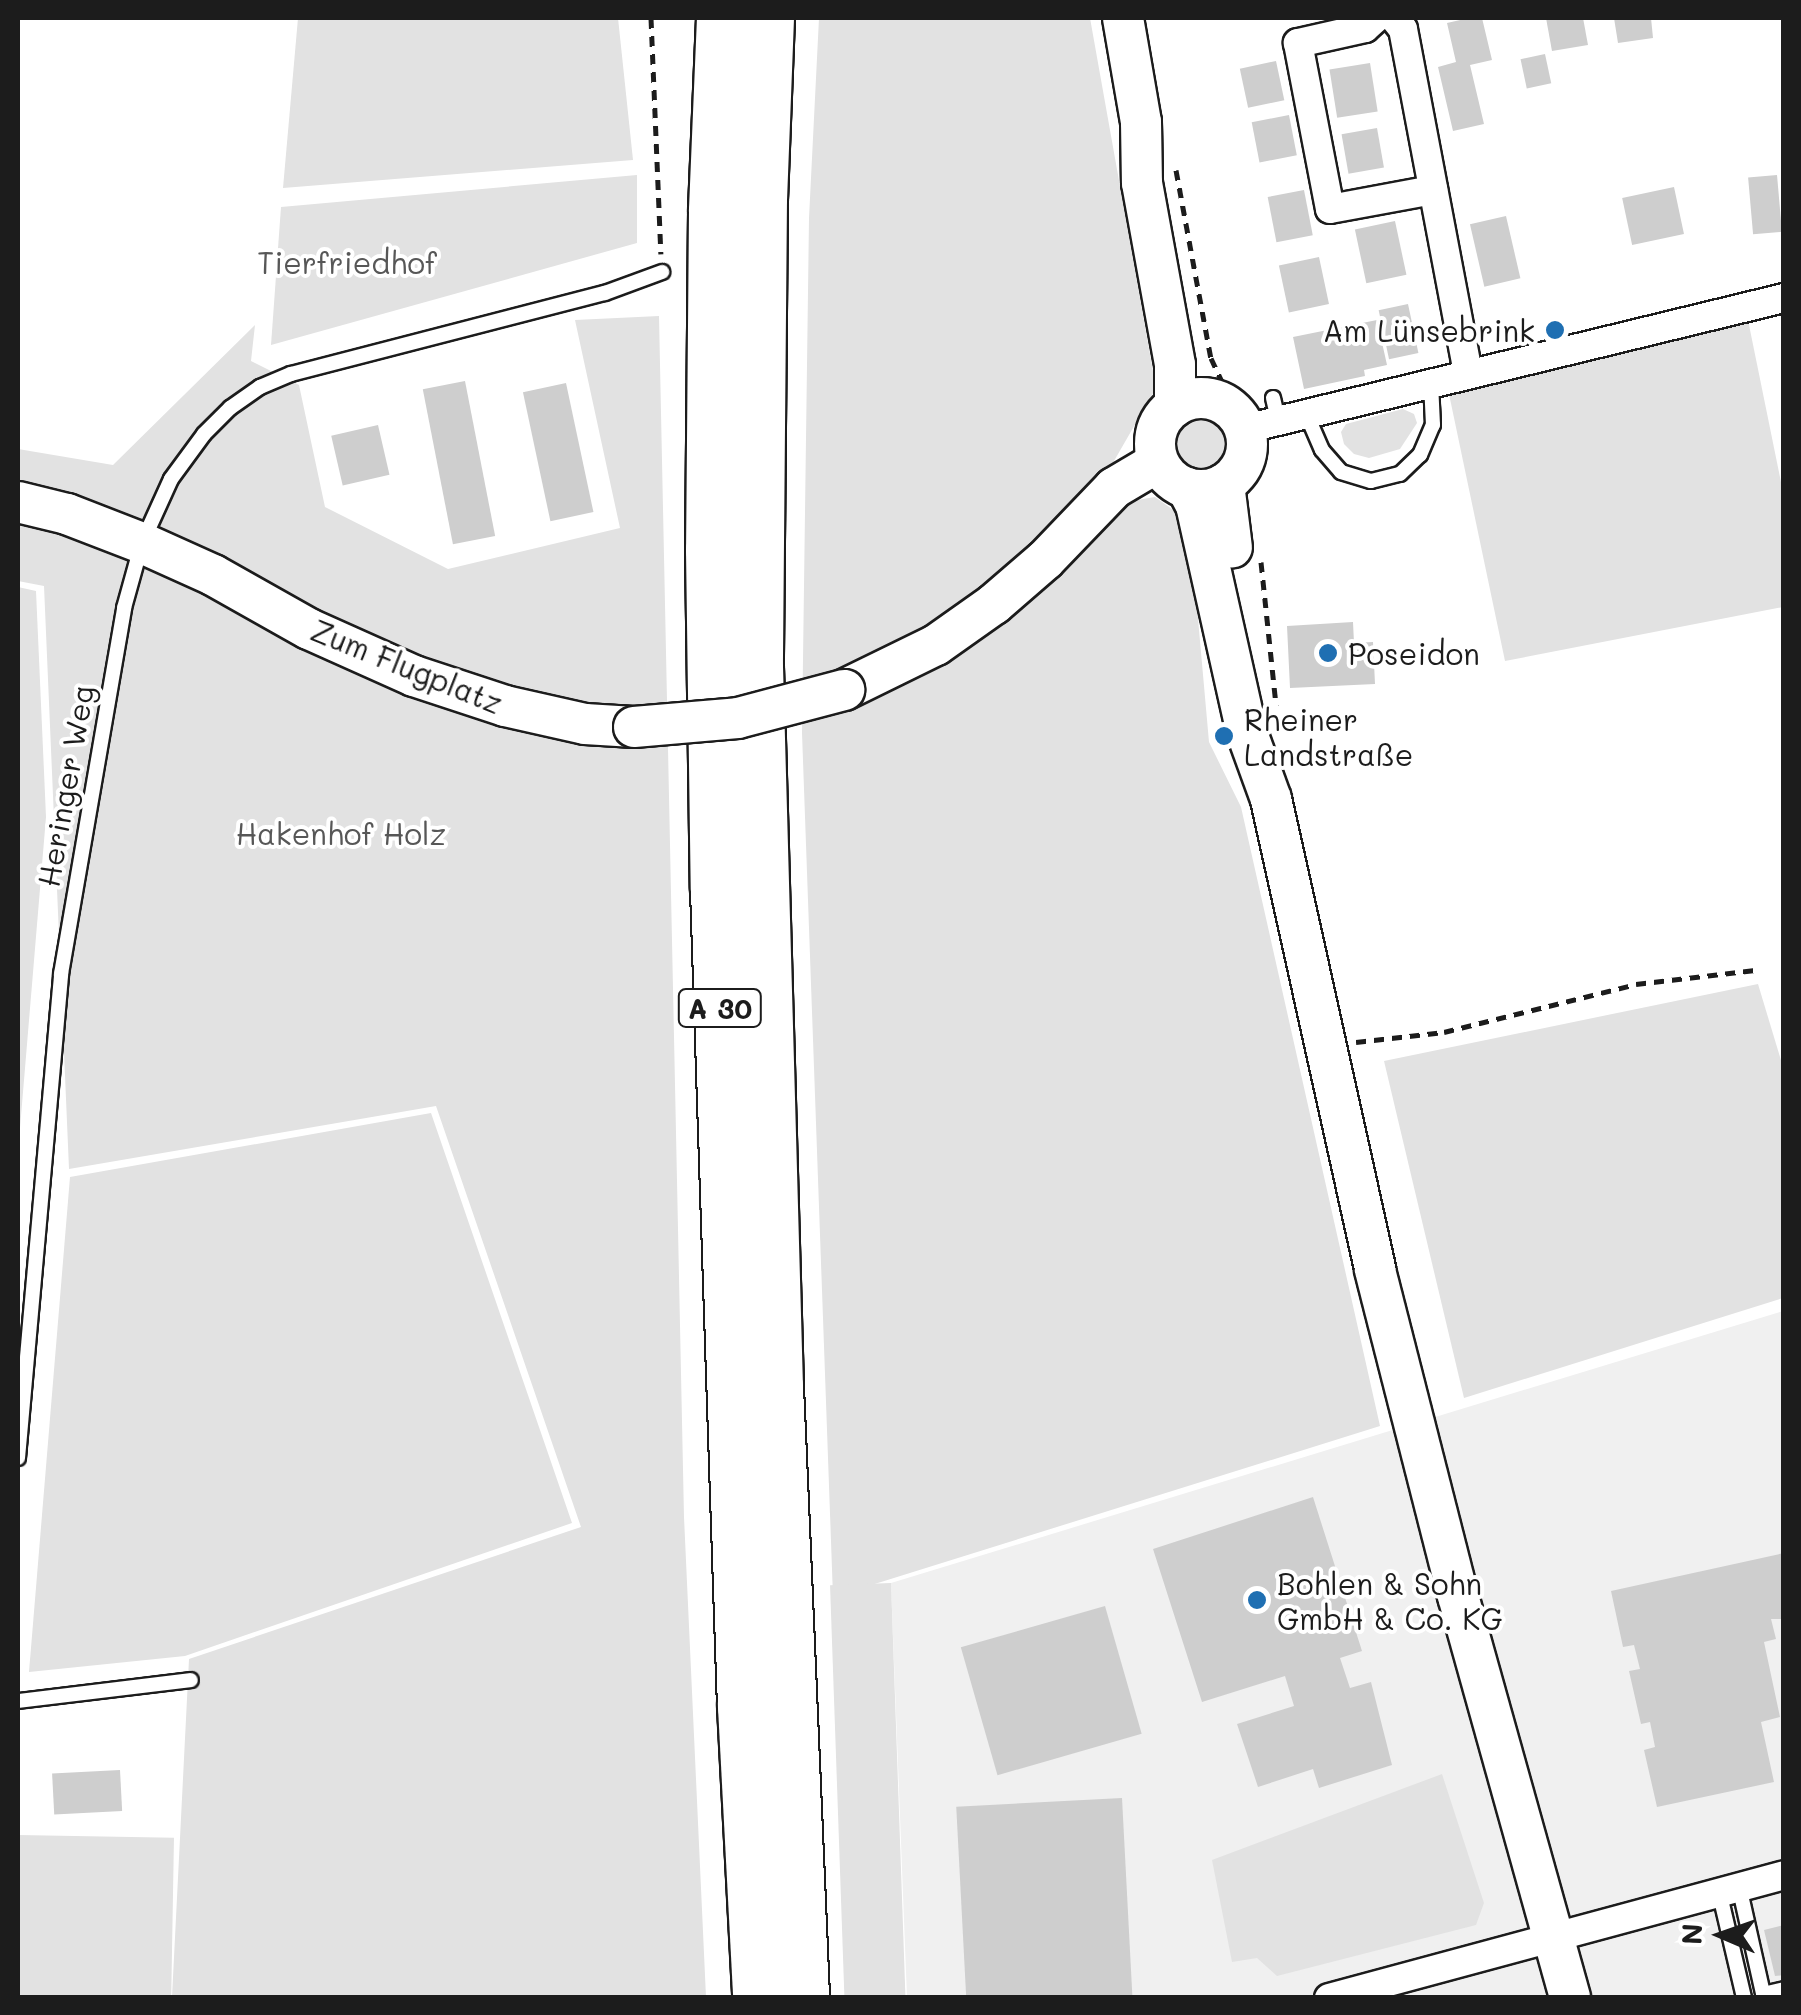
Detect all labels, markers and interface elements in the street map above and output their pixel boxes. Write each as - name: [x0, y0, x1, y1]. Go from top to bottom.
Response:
- park label: Tierfriedhof: [257, 244, 437, 280]
- place label: Am Lünsebrink: [1323, 312, 1535, 348]
- marker: Am Lünsebrink: [1544, 319, 1566, 341]
- street label: Zum Flugplatz: [306, 611, 508, 721]
- place label: Poseidon: [1348, 635, 1480, 671]
- marker: Poseidon: [1317, 642, 1339, 664]
- street label: Heringer Weg: [30, 683, 100, 889]
- place label: Rheiner Landstraße: [1244, 701, 1413, 772]
- marker: Rheiner Landstraße: [1213, 725, 1235, 747]
- park label: Hakenhof Holz: [236, 815, 446, 851]
- road number: A 30: [678, 985, 762, 1031]
- place label: Bohlen & Sohn GmbH & Co. KG: [1277, 1565, 1503, 1636]
- marker: Bohlen & Sohn GmbH & Co. KG: [1246, 1589, 1268, 1611]
- north arrow: [1671, 1885, 1771, 1985]
- text: N: [1673, 1923, 1709, 1945]

